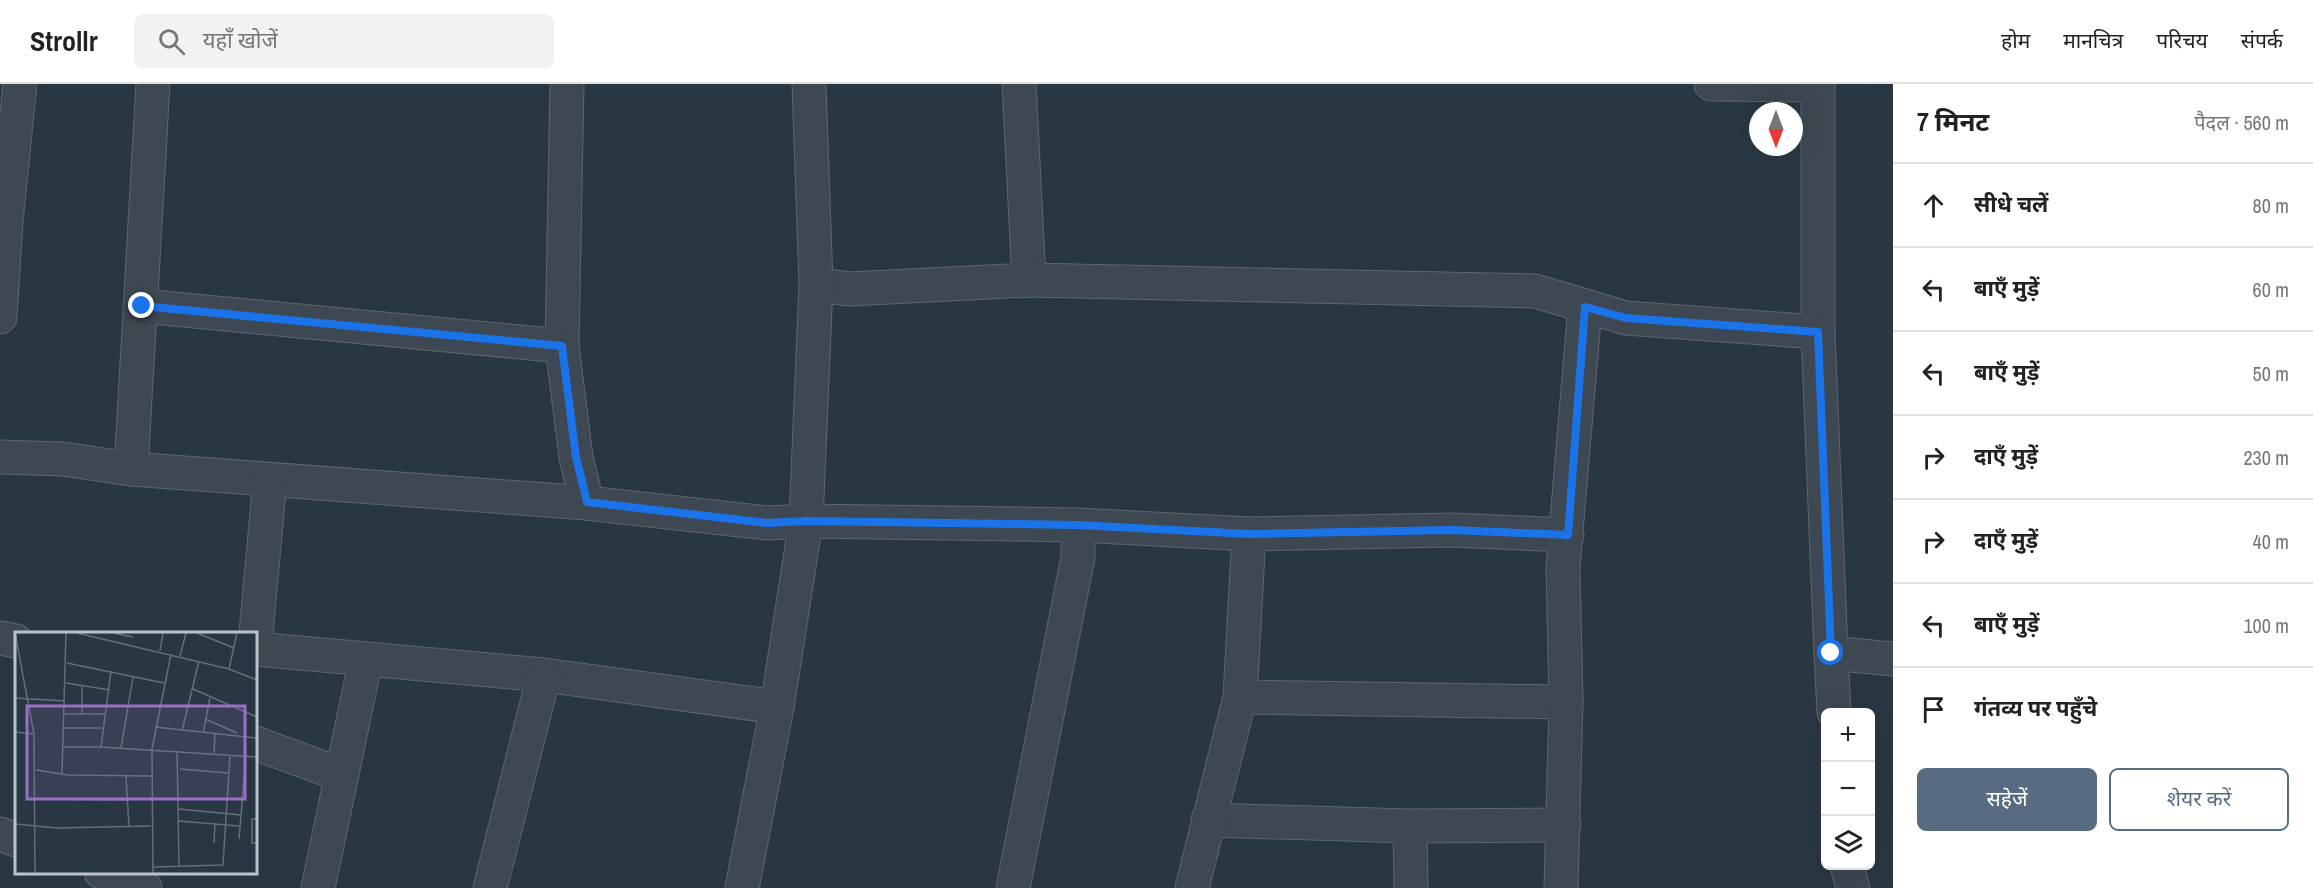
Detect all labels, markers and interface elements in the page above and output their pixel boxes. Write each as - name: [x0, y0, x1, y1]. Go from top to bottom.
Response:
- search box: [134, 14, 554, 68]
- text: Strollr: [30, 22, 98, 60]
- icon: search: [155, 25, 188, 58]
- text: यहाँ खोजें: [203, 25, 278, 55]
- text: होम: [2001, 26, 2030, 55]
- text: मानचित्र: [2063, 26, 2123, 55]
- text: परिचय: [2156, 26, 2208, 55]
- text: संपर्क: [2241, 26, 2283, 55]
- north arrow: [1749, 102, 1803, 156]
- text: 7 मिनट: [1917, 104, 1989, 139]
- text: पैदल · 560 m: [2194, 109, 2289, 136]
- icon: ahead: [1917, 189, 1950, 222]
- text: सीधे चलें: [1974, 189, 2048, 219]
- text: 80 m: [2253, 192, 2289, 219]
- icon: left: [1917, 273, 1950, 306]
- text: बाएँ मुड़ें: [1974, 273, 2039, 303]
- text: 60 m: [2253, 276, 2289, 303]
- route end: [128, 292, 154, 318]
- icon: left: [1917, 357, 1950, 390]
- text: बाएँ मुड़ें: [1974, 357, 2039, 387]
- text: 50 m: [2253, 360, 2289, 387]
- icon: right: [1917, 441, 1950, 474]
- text: दाएँ मुड़ें: [1974, 441, 2038, 471]
- text: 230 m: [2243, 444, 2289, 471]
- icon: right: [1917, 525, 1950, 558]
- text: दाएँ मुड़ें: [1974, 525, 2038, 555]
- text: 40 m: [2253, 528, 2289, 555]
- icon: left: [1917, 609, 1950, 642]
- text: बाएँ मुड़ें: [1974, 609, 2039, 639]
- text: 100 m: [2243, 612, 2289, 639]
- inset map: [15, 632, 256, 873]
- route start: [1817, 639, 1843, 665]
- icon: arrive: [1917, 693, 1950, 726]
- text: गंतव्य पर पहुँचे: [1974, 693, 2097, 723]
- map controls: [1821, 708, 1875, 870]
- button: +: [1821, 708, 1875, 762]
- button: −: [1821, 762, 1875, 816]
- button: सहेजें: [1917, 768, 2097, 831]
- button: शेयर करें: [2109, 768, 2289, 831]
- button: layers: [1821, 816, 1875, 870]

